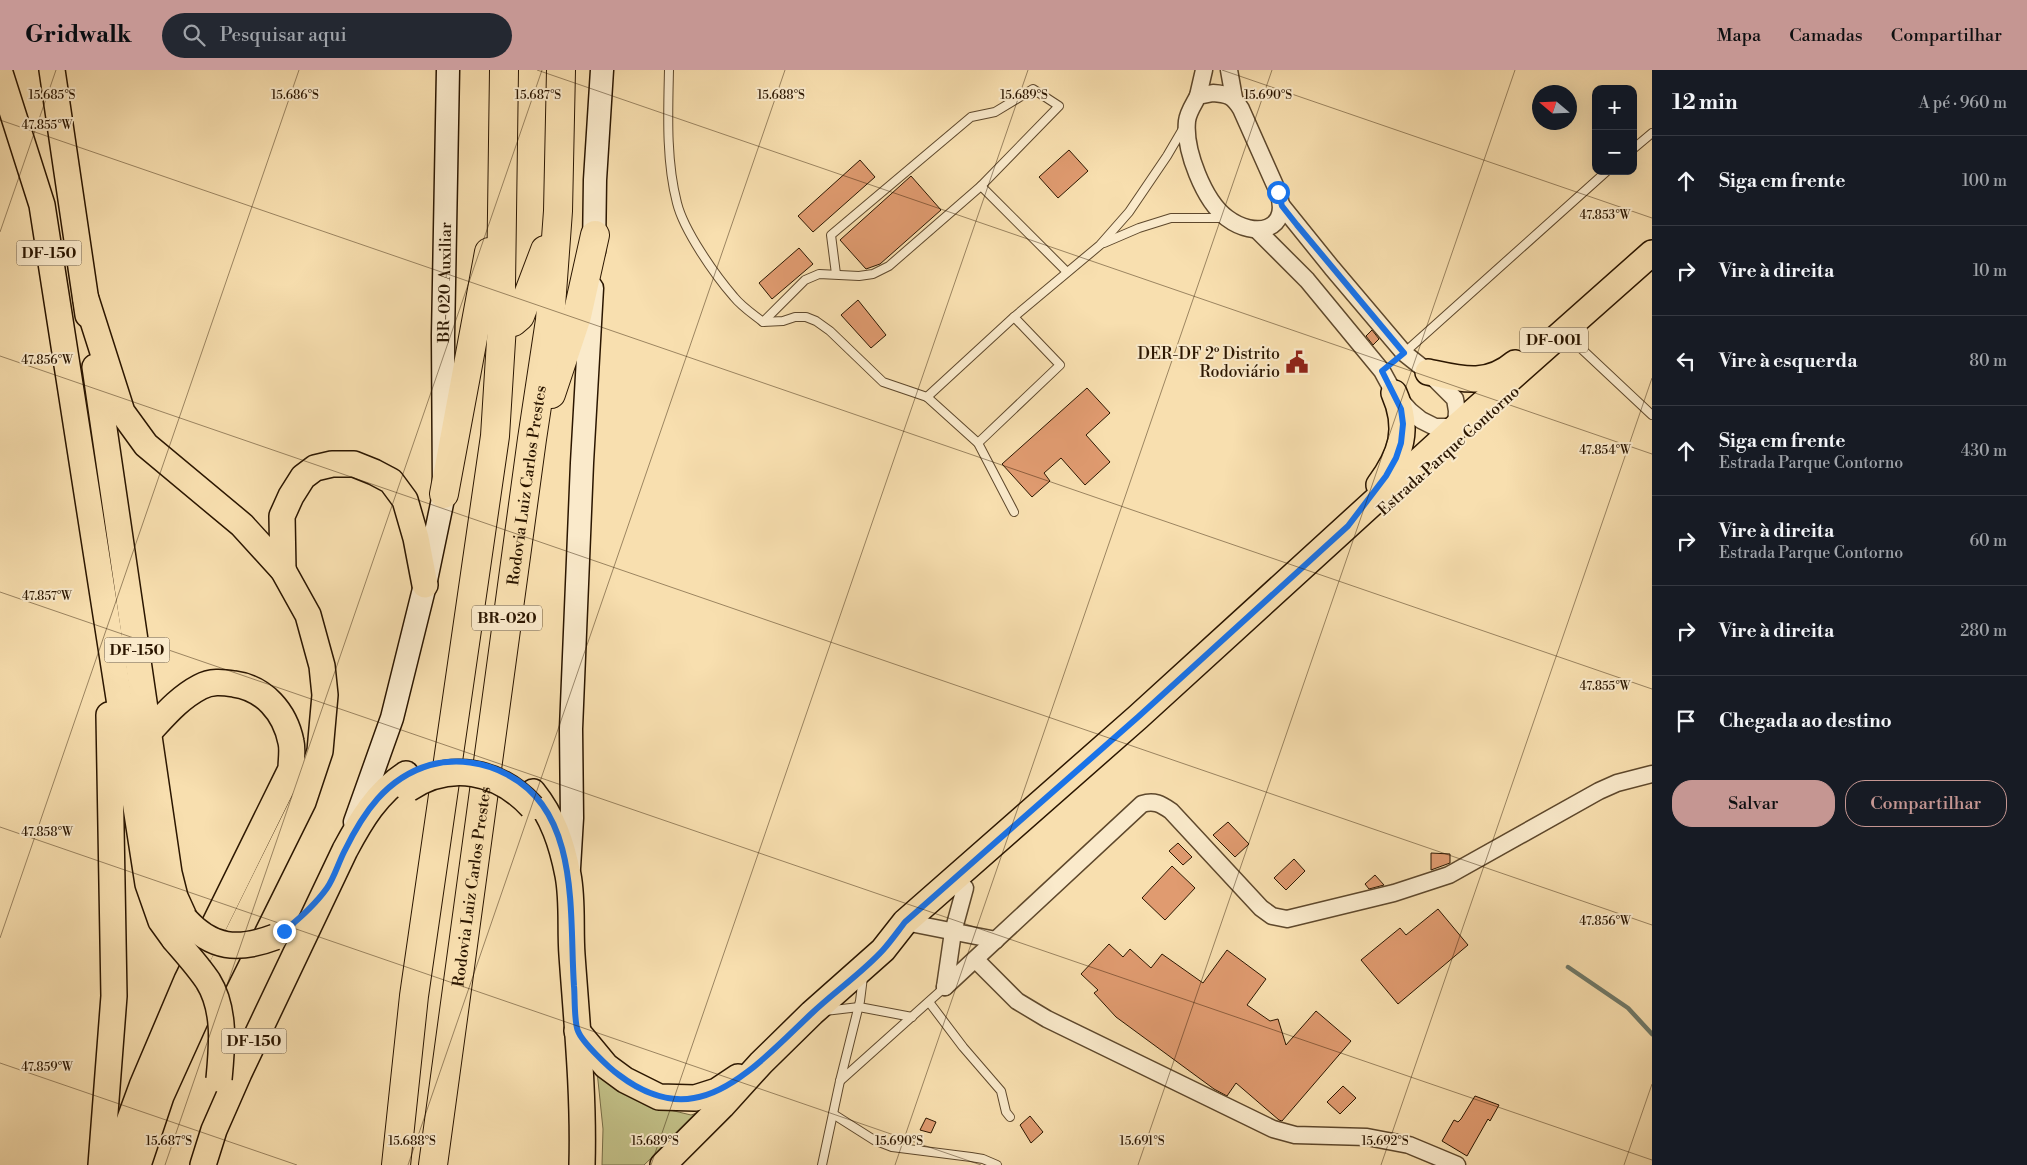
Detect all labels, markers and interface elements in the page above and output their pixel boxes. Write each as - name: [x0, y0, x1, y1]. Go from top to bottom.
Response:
- search box: [162, 13, 512, 58]
- text: Gridwalk: [25, 20, 132, 50]
- icon: search: [180, 21, 208, 49]
- text: Pesquisar aqui: [220, 23, 347, 47]
- text: Mapa: [1717, 24, 1761, 47]
- text: Camadas: [1789, 24, 1863, 47]
- text: Compartilhar: [1891, 24, 2002, 47]
- north arrow: [1532, 85, 1577, 130]
- map controls: [1592, 85, 1637, 175]
- button: +: [1592, 85, 1637, 130]
- text: 15.685°S: [29, 88, 76, 103]
- text: 15.686°S: [271, 88, 319, 103]
- text: 15.687°S: [515, 88, 561, 103]
- text: 15.688°S: [757, 88, 805, 103]
- text: 15.689°S: [1000, 88, 1048, 103]
- text: 15.690°S: [1244, 88, 1292, 103]
- text: 12 min: [1672, 90, 1738, 116]
- text: A pé · 960 m: [1919, 93, 2007, 113]
- text: 47.855°W: [22, 118, 74, 133]
- button: −: [1592, 130, 1637, 175]
- icon: ahead: [1672, 167, 1700, 195]
- text: Siga em frente: [1719, 169, 1846, 193]
- text: 100 m: [1962, 171, 2007, 191]
- route start: [1267, 181, 1290, 204]
- text: 47.853°W: [1580, 208, 1632, 223]
- street label: BR-020 Auxiliar: [434, 222, 456, 344]
- road number: DF-150: [17, 240, 82, 266]
- icon: right: [1672, 257, 1700, 285]
- text: Vire à direita: [1719, 259, 1834, 283]
- text: 10 m: [1973, 261, 2007, 281]
- road number: DF-001: [1520, 328, 1588, 352]
- place label: DER-DF 2º Distrito Rodoviário: [1138, 344, 1280, 382]
- icon: left: [1672, 347, 1700, 375]
- public building icon: DER-DF 2º Distrito Rodoviário: [1284, 349, 1310, 375]
- text: Vire à esquerda: [1719, 349, 1858, 373]
- text: 80 m: [1969, 351, 2007, 371]
- text: 47.856°W: [21, 353, 74, 368]
- street label: Estrada Parque Contorno: [1373, 382, 1524, 520]
- street label: Rodovia Luiz Carlos Prestes: [503, 384, 551, 587]
- text: Siga em frente: [1719, 429, 1846, 453]
- icon: ahead: [1672, 437, 1700, 465]
- text: 430 m: [1961, 441, 2007, 461]
- text: 47.854°W: [1579, 443, 1632, 458]
- text: Estrada Parque Contorno: [1719, 453, 1903, 473]
- text: Vire à direita: [1719, 519, 1834, 543]
- icon: right: [1672, 527, 1700, 555]
- text: 60 m: [1969, 531, 2007, 551]
- text: Estrada Parque Contorno: [1719, 543, 1903, 563]
- text: 47.857°W: [22, 589, 73, 604]
- road number: BR-020: [472, 606, 542, 630]
- icon: right: [1672, 617, 1700, 645]
- text: Vire à direita: [1719, 619, 1834, 643]
- text: 280 m: [1960, 621, 2007, 641]
- road number: DF-150: [104, 638, 170, 662]
- text: 47.855°W: [1580, 679, 1632, 694]
- icon: arrive: [1672, 707, 1700, 735]
- text: Chegada ao destino: [1719, 709, 1892, 733]
- button: Salvar: [1672, 780, 1835, 827]
- button: Compartilhar: [1845, 780, 2007, 827]
- street label: Rodovia Luiz Carlos Prestes: [448, 785, 496, 988]
- text: 47.858°W: [21, 825, 74, 840]
- text: 47.856°W: [1579, 914, 1632, 929]
- route end: [273, 920, 296, 943]
- road number: DF-150: [222, 1028, 286, 1054]
- text: 47.859°W: [21, 1060, 74, 1075]
- text: 15.687°S: [146, 1134, 192, 1149]
- text: 15.688°S: [388, 1134, 436, 1149]
- text: 15.689°S: [631, 1134, 679, 1149]
- text: 15.690°S: [875, 1134, 923, 1149]
- text: 15.691°S: [1119, 1134, 1165, 1149]
- text: 15.692°S: [1361, 1134, 1409, 1149]

